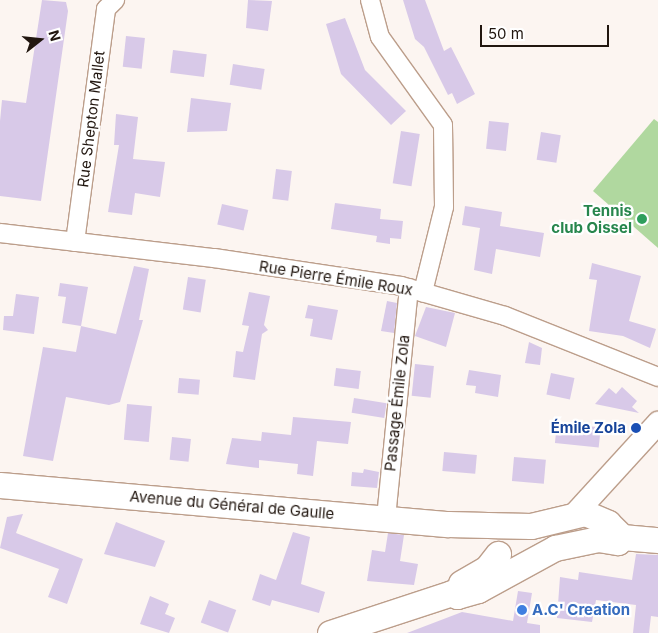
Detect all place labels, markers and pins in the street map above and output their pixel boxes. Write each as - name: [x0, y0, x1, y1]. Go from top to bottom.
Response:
- place label: Tennis club Oissel: [551, 201, 632, 236]
- marker: Tennis club Oissel: [636, 213, 648, 225]
- place label: Émile Zola: [551, 419, 626, 437]
- marker: Émile Zola: [630, 422, 642, 434]
- place label: A.C' Creation: [532, 601, 630, 619]
- marker: A.C' Creation: [516, 604, 528, 616]

